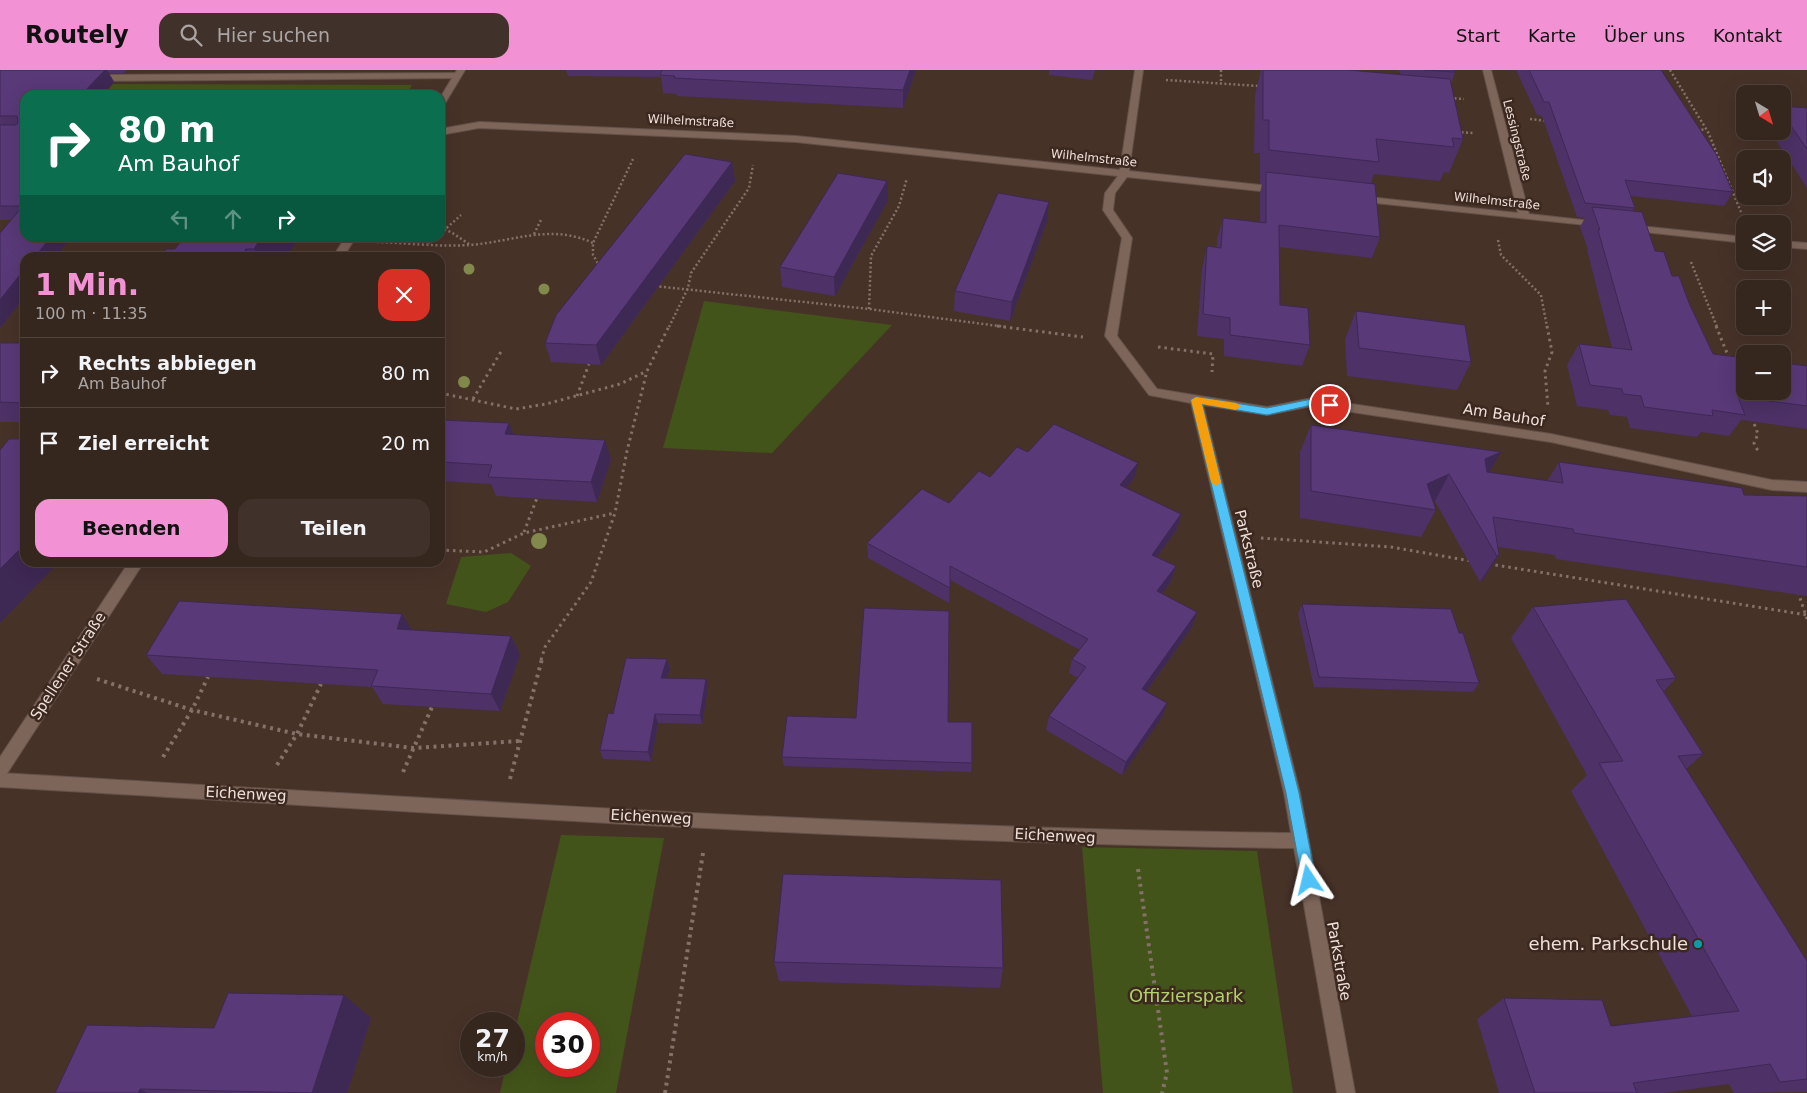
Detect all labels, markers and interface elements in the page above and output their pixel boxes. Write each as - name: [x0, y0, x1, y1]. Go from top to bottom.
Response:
- search box: [159, 13, 509, 58]
- text: Routely: [25, 21, 129, 49]
- icon: search: [177, 21, 205, 49]
- text: Hier suchen: [217, 24, 330, 46]
- text: Start: [1456, 25, 1500, 46]
- text: Karte: [1528, 25, 1576, 46]
- text: Über uns: [1604, 25, 1685, 46]
- text: Kontakt: [1713, 25, 1782, 46]
- north arrow: [1736, 85, 1791, 140]
- map controls: [1736, 85, 1791, 400]
- street label: Lessingstraße: [1500, 98, 1534, 182]
- icon: right: [35, 110, 100, 175]
- text: 80 m: [118, 110, 215, 150]
- street label: Wilhelmstraße: [647, 112, 735, 130]
- street label: Wilhelmstraße: [1050, 147, 1138, 169]
- button: sound: [1736, 150, 1791, 205]
- text: Am Bauhof: [118, 151, 239, 176]
- street label: Wilhelmstraße: [1453, 190, 1541, 212]
- icon: left: [166, 205, 194, 233]
- icon: ahead: [219, 205, 247, 233]
- icon: right: [272, 205, 300, 233]
- button: layers: [1736, 215, 1791, 270]
- text: 1 Min.: [35, 267, 139, 302]
- button: close: [378, 269, 430, 321]
- button: +: [1736, 280, 1791, 335]
- text: 100 m · 11:35: [35, 304, 148, 323]
- button: −: [1736, 345, 1791, 400]
- text: Rechts abbiegen: [78, 352, 257, 374]
- icon: right: [35, 359, 63, 387]
- text: 80 m: [381, 362, 430, 384]
- text: Am Bauhof: [78, 374, 166, 393]
- pin: [1309, 384, 1351, 426]
- icon: arrive: [1316, 391, 1344, 419]
- street label: Am Bauhof: [1462, 400, 1547, 430]
- icon: arrive: [35, 429, 63, 457]
- text: Ziel erreicht: [78, 432, 209, 454]
- text: 20 m: [381, 432, 430, 454]
- button: Beenden: [35, 499, 228, 557]
- button: Teilen: [238, 499, 430, 557]
- street label: Parkstraße: [1231, 508, 1267, 590]
- street label: Spellener Straße: [26, 609, 110, 723]
- street label: Eichenweg: [205, 783, 287, 805]
- street label: Eichenweg: [610, 806, 692, 828]
- street label: Eichenweg: [1014, 825, 1096, 847]
- position arrow: [1282, 853, 1334, 905]
- street label: Parkstraße: [1323, 920, 1355, 1002]
- place label: ehem. Parkschule: [1528, 933, 1688, 954]
- marker: ehem. Parkschule: [1692, 938, 1704, 950]
- park label: Offizierspark: [1129, 985, 1244, 1006]
- speed limit sign: 30: [535, 1012, 600, 1077]
- text: 27: [475, 1024, 510, 1053]
- text: km/h: [477, 1050, 508, 1064]

